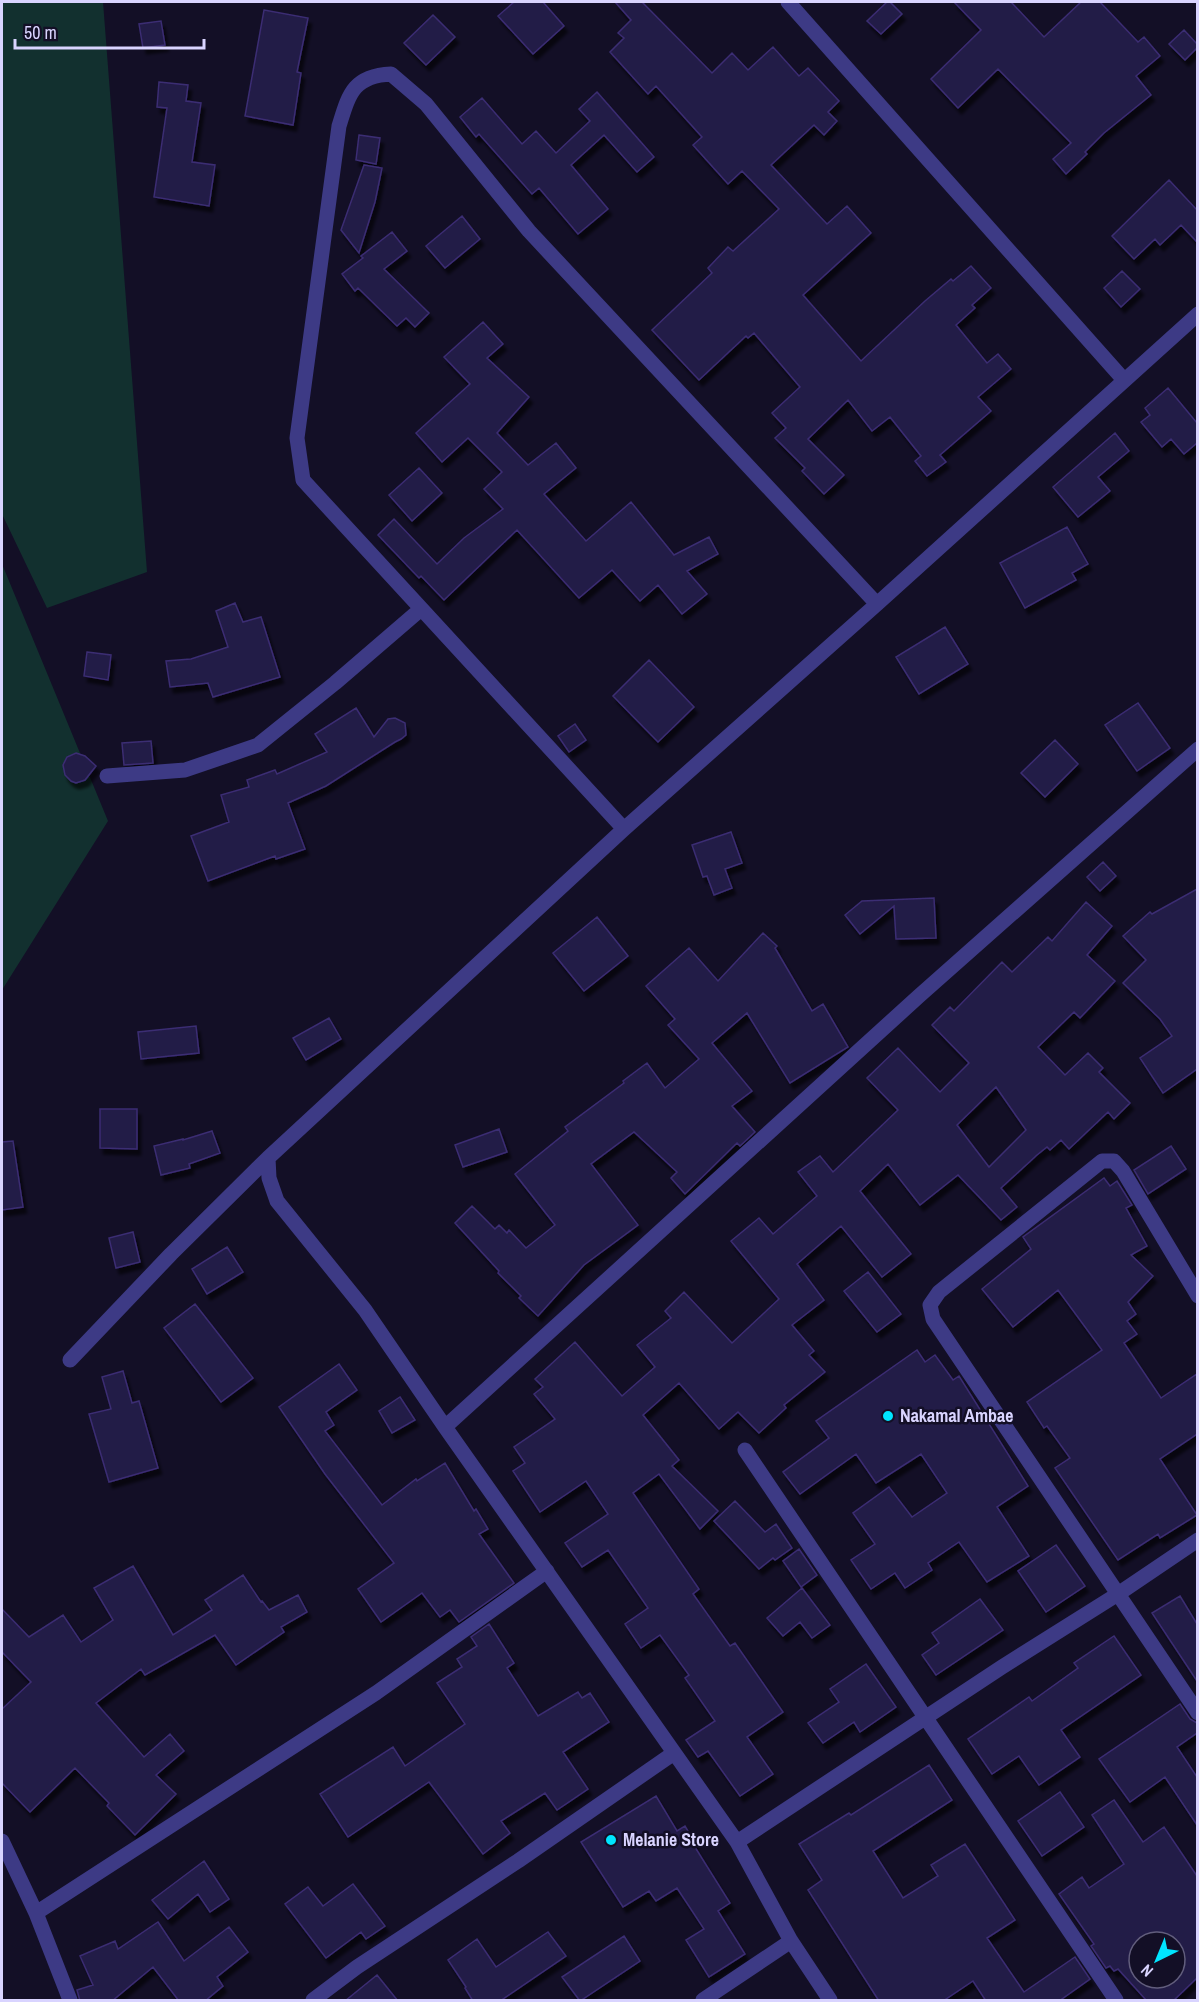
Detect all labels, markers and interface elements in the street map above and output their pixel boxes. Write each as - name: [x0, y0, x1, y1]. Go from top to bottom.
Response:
- scale bar: [15, 12, 204, 50]
- text: 50 m: [24, 20, 57, 45]
- place label: Nakamal Ambae: [900, 1403, 1014, 1428]
- marker: Nakamal Ambae: [881, 1409, 895, 1423]
- place label: Melanie Store: [623, 1827, 719, 1852]
- marker: Melanie Store: [604, 1833, 618, 1847]
- north arrow: [1127, 1930, 1187, 1990]
- text: N: [1136, 1960, 1158, 1982]

